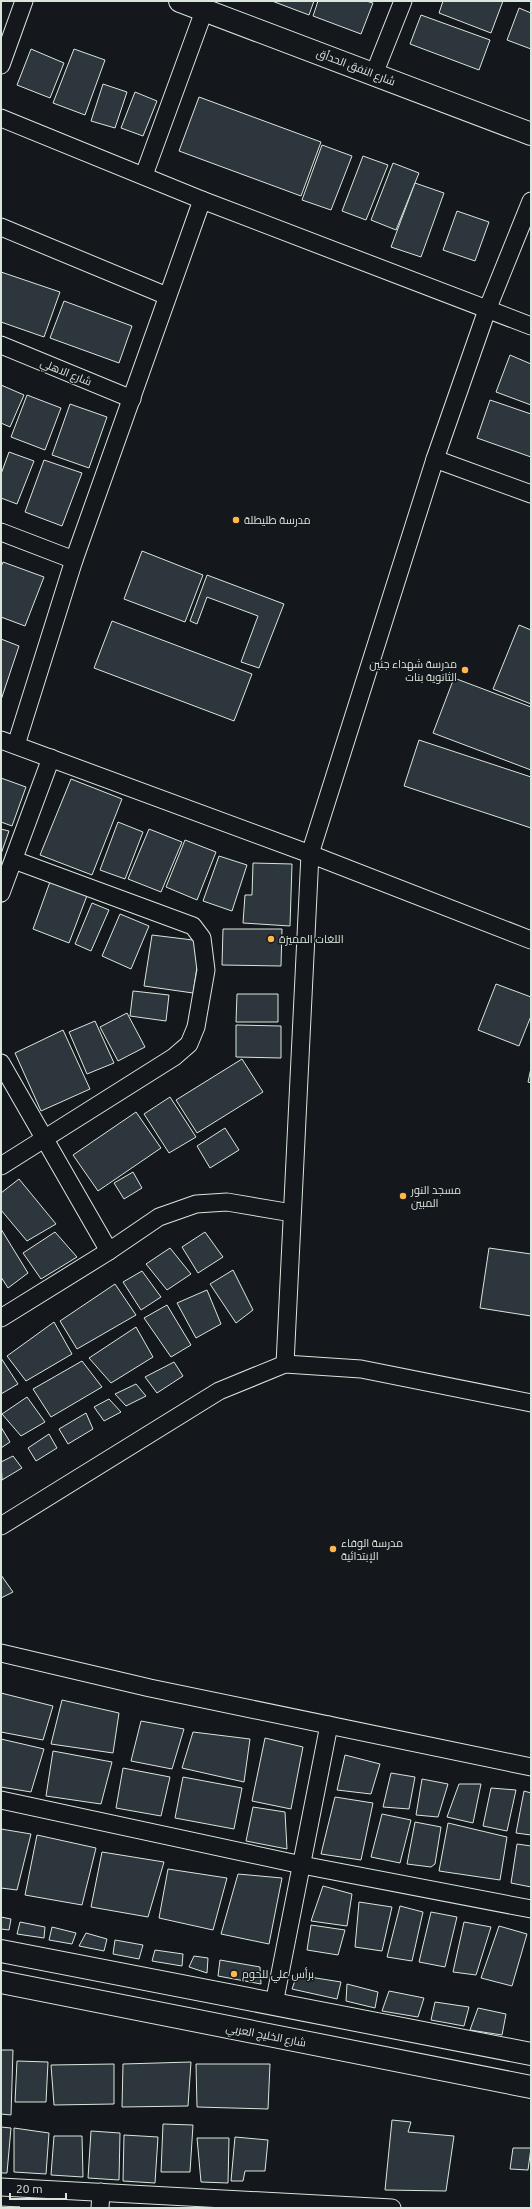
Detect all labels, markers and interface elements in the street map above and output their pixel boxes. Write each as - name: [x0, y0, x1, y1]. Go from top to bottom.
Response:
- street label: شارع النفق الحدأق: [314, 46, 397, 89]
- street label: شارع الاهلي: [38, 356, 93, 390]
- place label: مدرسة طليطلة: [244, 514, 311, 527]
- marker: مدرسة طليطلة: [231, 515, 241, 525]
- place label: مدرسة شهداء جنين الثانوية بنات: [369, 658, 457, 684]
- marker: مدرسة شهداء جنين الثانوية بنات: [460, 665, 470, 675]
- place label: اللغات المميزة: [279, 933, 344, 946]
- marker: اللغات المميزة: [266, 934, 276, 944]
- place label: مسجد النور المبين: [410, 1184, 461, 1210]
- marker: مسجد النور المبين: [398, 1191, 408, 1201]
- place label: مدرسة الوفاء الإبتدائية: [341, 1537, 403, 1563]
- marker: مدرسة الوفاء الإبتدائية: [328, 1544, 338, 1554]
- place label: برأس علي للحوم: [242, 1967, 314, 1983]
- marker: برأس علي للحوم: [229, 1969, 239, 1979]
- street label: شارع الخليج العربي: [224, 2021, 307, 2052]
- scale bar: [10, 2175, 66, 2201]
- text: 20 m: [16, 2182, 43, 2195]

